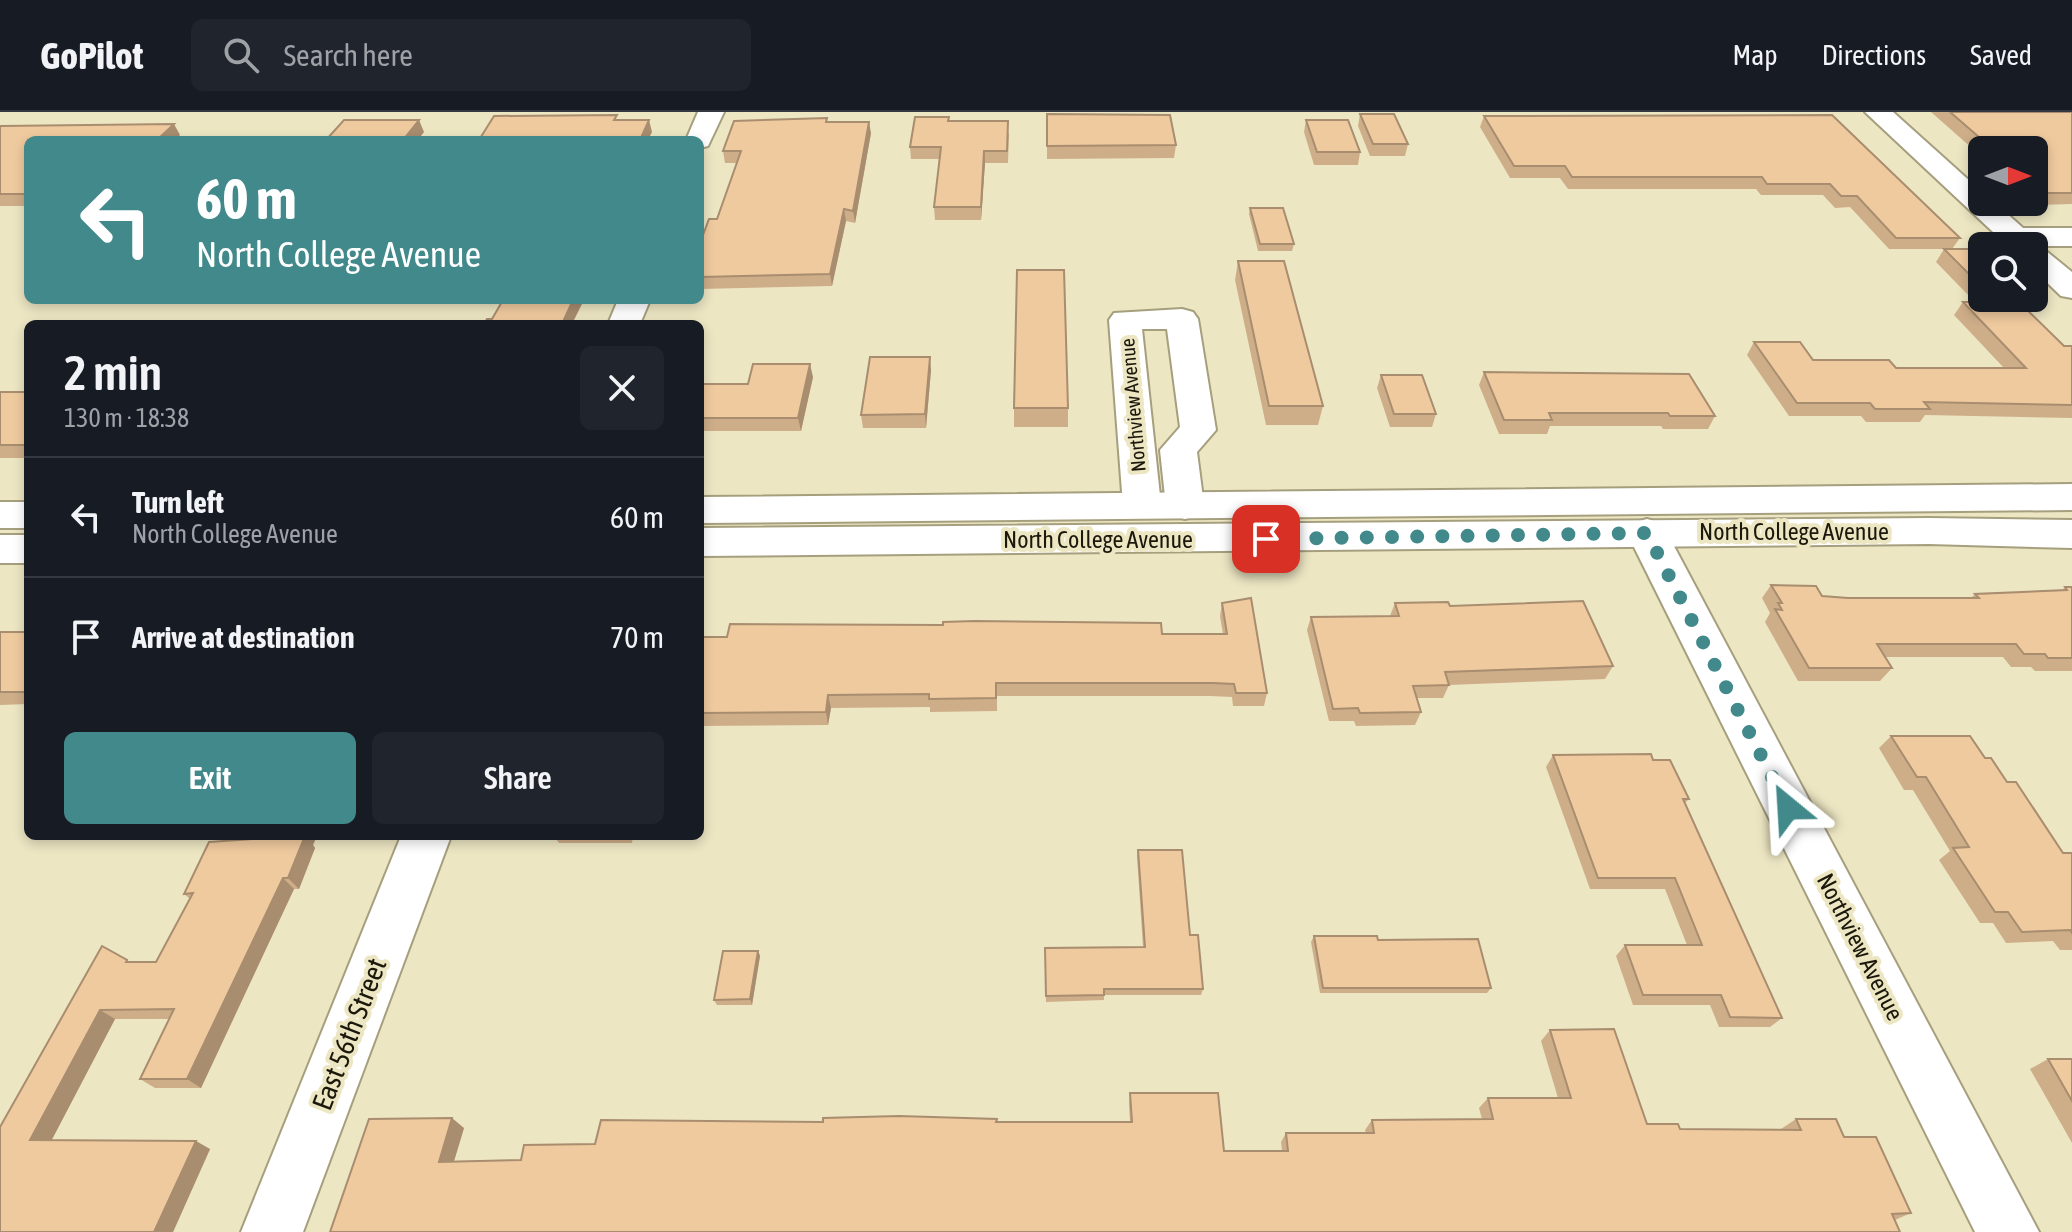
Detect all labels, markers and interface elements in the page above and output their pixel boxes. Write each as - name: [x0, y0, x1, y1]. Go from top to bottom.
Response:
- search box: [191, 19, 751, 91]
- icon: search: [219, 33, 263, 77]
- text: GoPilot: [40, 34, 143, 77]
- text: Search here: [283, 38, 413, 72]
- text: Map: [1733, 39, 1778, 71]
- text: Directions: [1822, 39, 1926, 71]
- text: Saved: [1970, 39, 2032, 71]
- north arrow: [1968, 136, 2048, 216]
- map controls: [1968, 136, 2048, 312]
- text: 60 m: [196, 167, 297, 231]
- icon: left: [64, 168, 168, 272]
- button: search: [1968, 232, 2048, 312]
- text: North College Avenue: [196, 233, 481, 275]
- street label: Northview Avenue: [1115, 337, 1150, 473]
- text: 2 min: [64, 345, 162, 400]
- button: close: [580, 346, 664, 430]
- text: 130 m · 18:38: [64, 403, 189, 433]
- text: Turn left: [132, 485, 224, 519]
- icon: left: [64, 495, 108, 539]
- text: 60 m: [610, 500, 664, 534]
- pin: [1232, 505, 1300, 573]
- icon: arrive: [1244, 517, 1288, 561]
- street label: North College Avenue: [1699, 518, 1889, 545]
- text: North College Avenue: [132, 519, 338, 549]
- street label: North College Avenue: [1003, 526, 1193, 553]
- icon: arrive: [64, 615, 108, 659]
- text: Arrive at destination: [132, 620, 354, 654]
- text: 70 m: [610, 620, 664, 654]
- button: Exit: [64, 732, 356, 824]
- button: Share: [372, 732, 664, 824]
- position arrow: [1746, 766, 1830, 850]
- street label: Northview Avenue: [1812, 869, 1909, 1025]
- street label: East 56th Street: [305, 954, 393, 1114]

